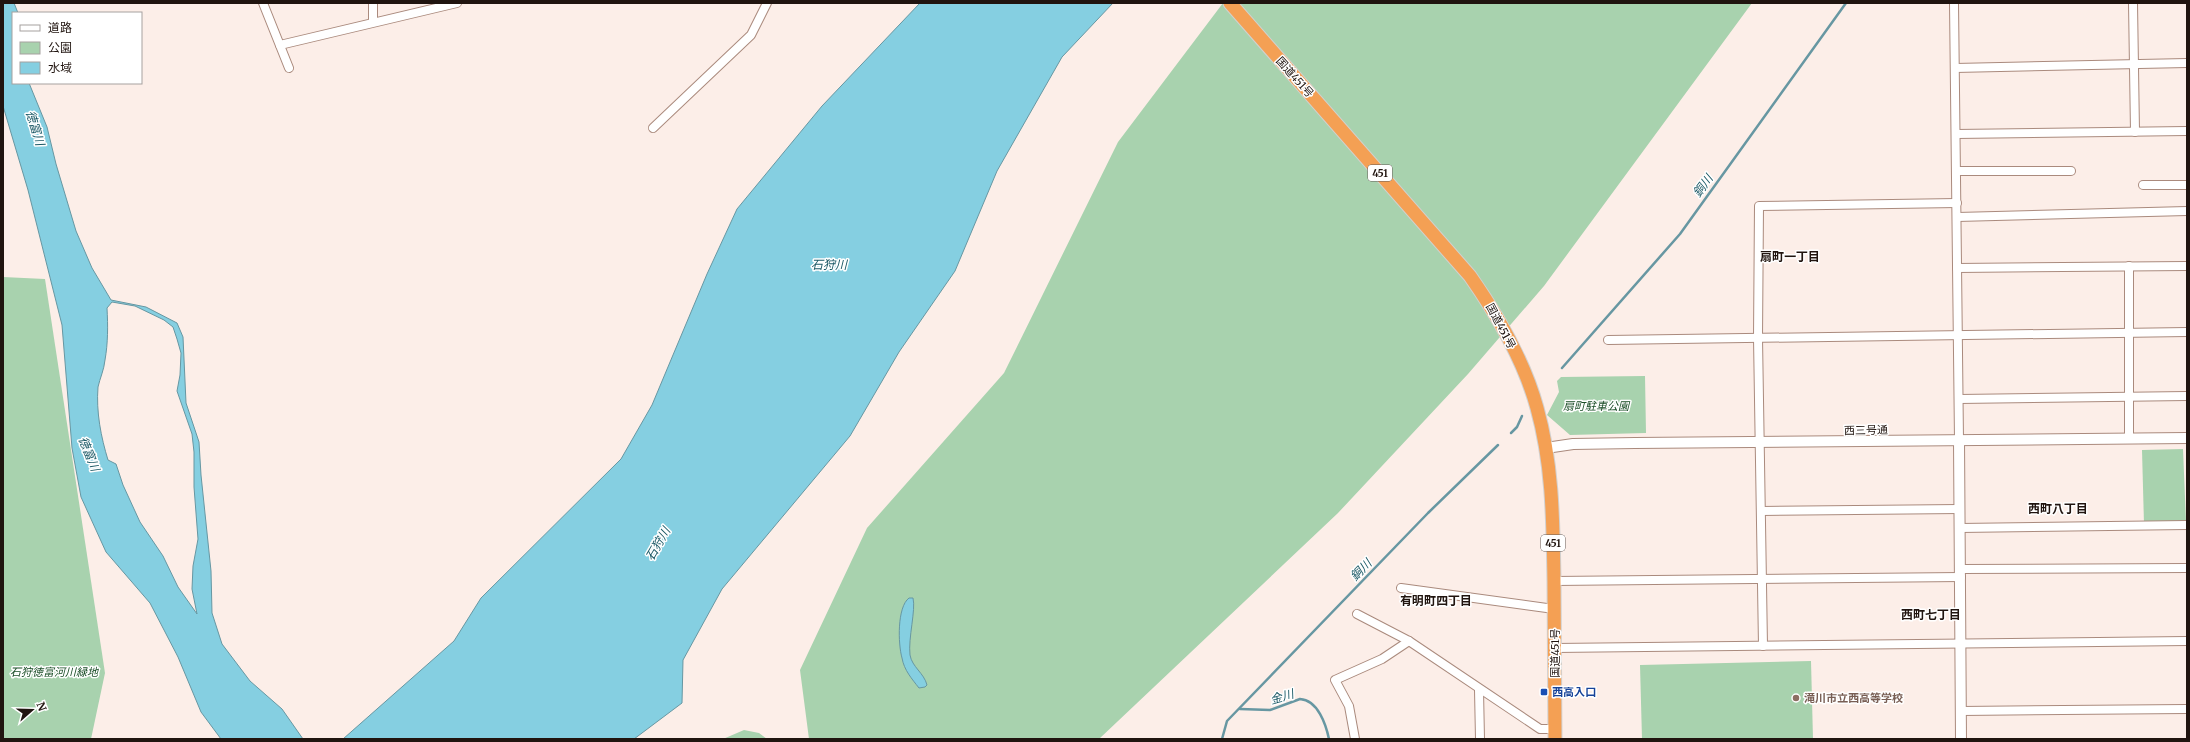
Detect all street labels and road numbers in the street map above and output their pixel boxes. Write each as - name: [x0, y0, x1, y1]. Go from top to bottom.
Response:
- street label: 国道451号: [1273, 54, 1317, 100]
- road number: 451: [1368, 165, 1392, 181]
- street label: 国道451号: [1483, 301, 1519, 351]
- street label: 西三号通: [1844, 423, 1888, 437]
- road number: 451: [1541, 535, 1565, 551]
- street label: 国道451号: [1548, 628, 1562, 678]

